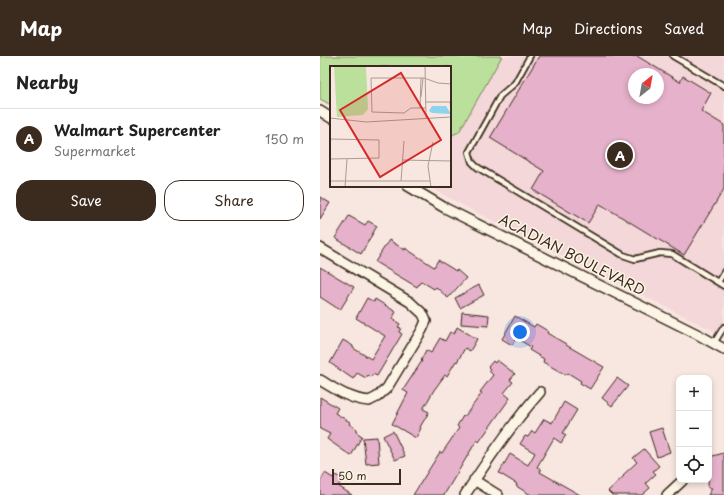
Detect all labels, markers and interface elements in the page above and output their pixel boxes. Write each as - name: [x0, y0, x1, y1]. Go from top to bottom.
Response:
- text: Map: [20, 14, 62, 42]
- text: Map: [522, 18, 552, 39]
- text: Directions: [574, 18, 642, 39]
- text: Saved: [664, 18, 704, 39]
- inset map: [330, 66, 451, 187]
- north arrow: [628, 68, 664, 104]
- text: Nearby: [16, 69, 78, 95]
- text: Walmart Supercenter: [54, 118, 221, 141]
- text: A: [24, 129, 34, 148]
- text: 150 m: [265, 129, 304, 148]
- pin: A: [607, 140, 633, 170]
- text: Supermarket: [54, 141, 136, 160]
- button: Save: [16, 180, 156, 221]
- button: Share: [164, 180, 304, 221]
- street label: ACADIAN BOULEVARD: [496, 209, 649, 301]
- your location: [510, 322, 530, 342]
- map controls: [676, 375, 712, 483]
- button: +: [676, 375, 712, 411]
- button: −: [676, 411, 712, 447]
- button: locate: [676, 447, 712, 483]
- scale bar: [332, 467, 401, 486]
- text: 50 m: [338, 467, 367, 484]

